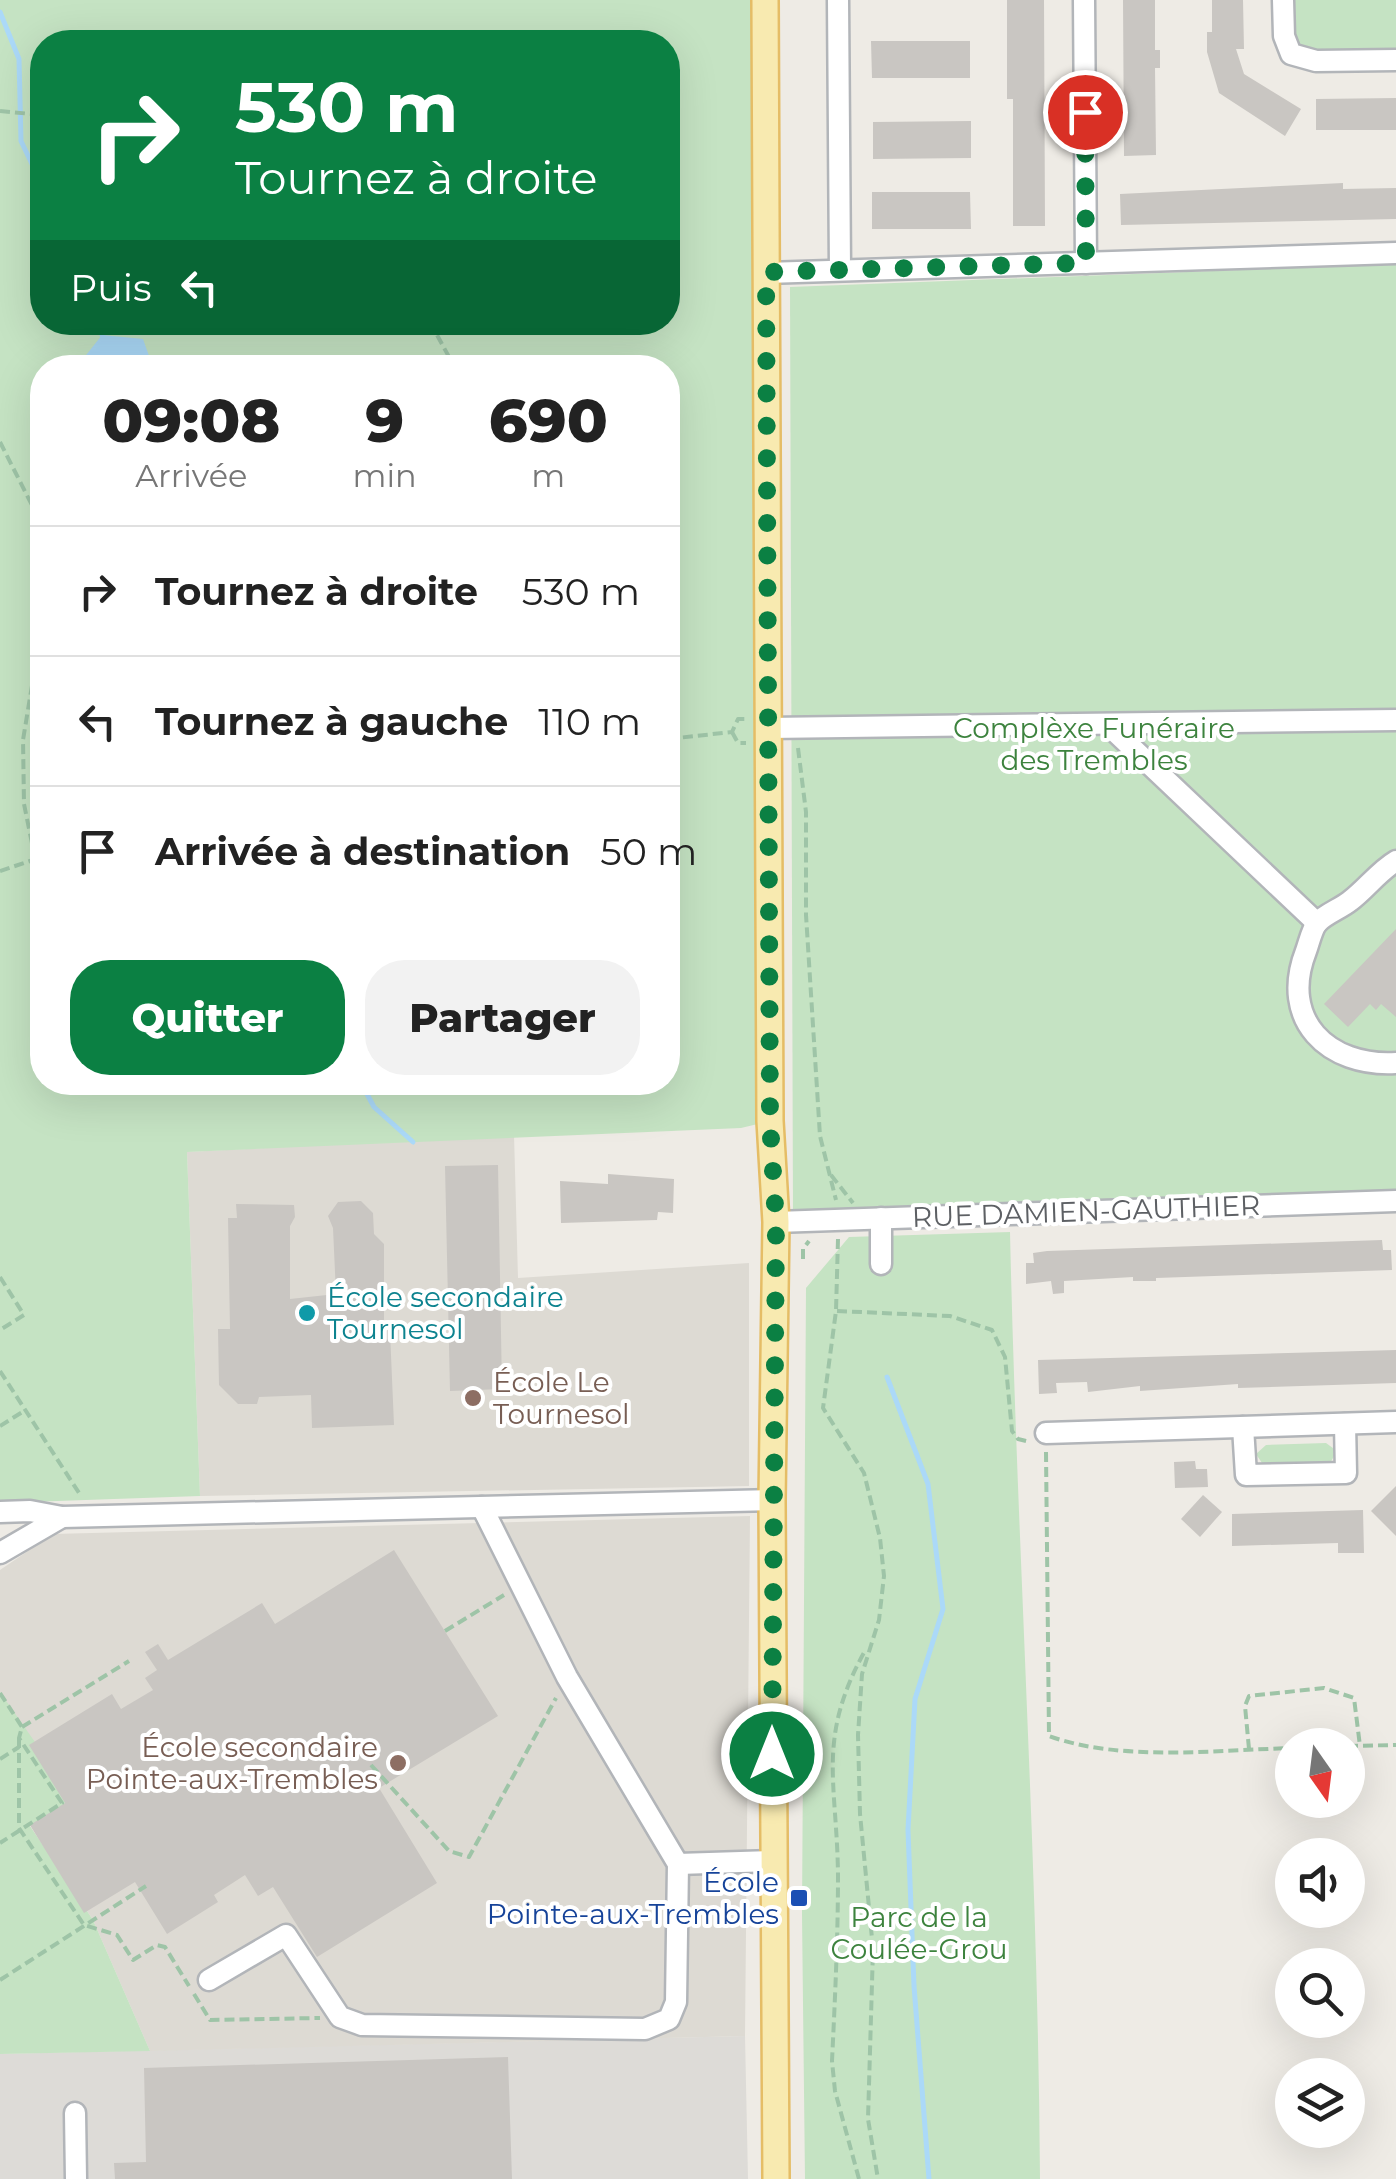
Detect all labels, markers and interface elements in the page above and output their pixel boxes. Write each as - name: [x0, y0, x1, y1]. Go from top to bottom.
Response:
- text: 530 m: [235, 64, 459, 150]
- icon: right: [70, 70, 200, 200]
- pin: [1043, 70, 1128, 155]
- icon: arrive: [1058, 85, 1113, 140]
- text: Tournez à droite: [235, 150, 598, 205]
- icon: left: [172, 260, 227, 315]
- text: Puis: [70, 264, 152, 311]
- text: 09:08: [102, 384, 280, 457]
- text: 9: [365, 384, 404, 457]
- text: 690: [489, 384, 608, 457]
- text: Arrivée: [135, 456, 247, 495]
- text: min: [353, 456, 417, 495]
- text: m: [531, 456, 565, 495]
- icon: right: [70, 564, 125, 619]
- text: Tournez à droite: [155, 568, 478, 615]
- text: 530 m: [522, 568, 640, 615]
- icon: left: [70, 694, 125, 749]
- text: Tournez à gauche: [155, 698, 508, 745]
- text: 110 m: [538, 698, 641, 745]
- park label: Complèxe Funéraire des Trembles: [953, 711, 1235, 777]
- icon: arrive: [70, 824, 125, 879]
- text: Arrivée à destination: [155, 828, 570, 875]
- text: 50 m: [600, 828, 697, 875]
- button: Quitter: [70, 960, 345, 1075]
- button: Partager: [365, 960, 640, 1075]
- street label: RUE DAMIEN-GAUTHIER: [911, 1188, 1261, 1234]
- place label: École secondaire Tournesol: [327, 1280, 564, 1346]
- marker: École secondaire Tournesol: [296, 1302, 318, 1324]
- place label: École Le Tournesol: [493, 1365, 630, 1431]
- marker: École Le Tournesol: [462, 1387, 484, 1409]
- position arrow: [720, 1702, 824, 1806]
- north arrow: [1275, 1728, 1365, 1818]
- map controls: [1275, 1728, 1365, 2148]
- place label: École secondaire Pointe-aux-Trembles: [86, 1730, 378, 1796]
- marker: École secondaire Pointe-aux-Trembles: [387, 1752, 409, 1774]
- button: sound: [1275, 1838, 1365, 1928]
- place label: École Pointe-aux-Trembles: [487, 1865, 779, 1931]
- marker: École Pointe-aux-Trembles: [788, 1887, 810, 1909]
- park label: Parc de la Coulée-Grou: [830, 1900, 1008, 1966]
- button: search: [1275, 1948, 1365, 2038]
- button: layers: [1275, 2058, 1365, 2148]

